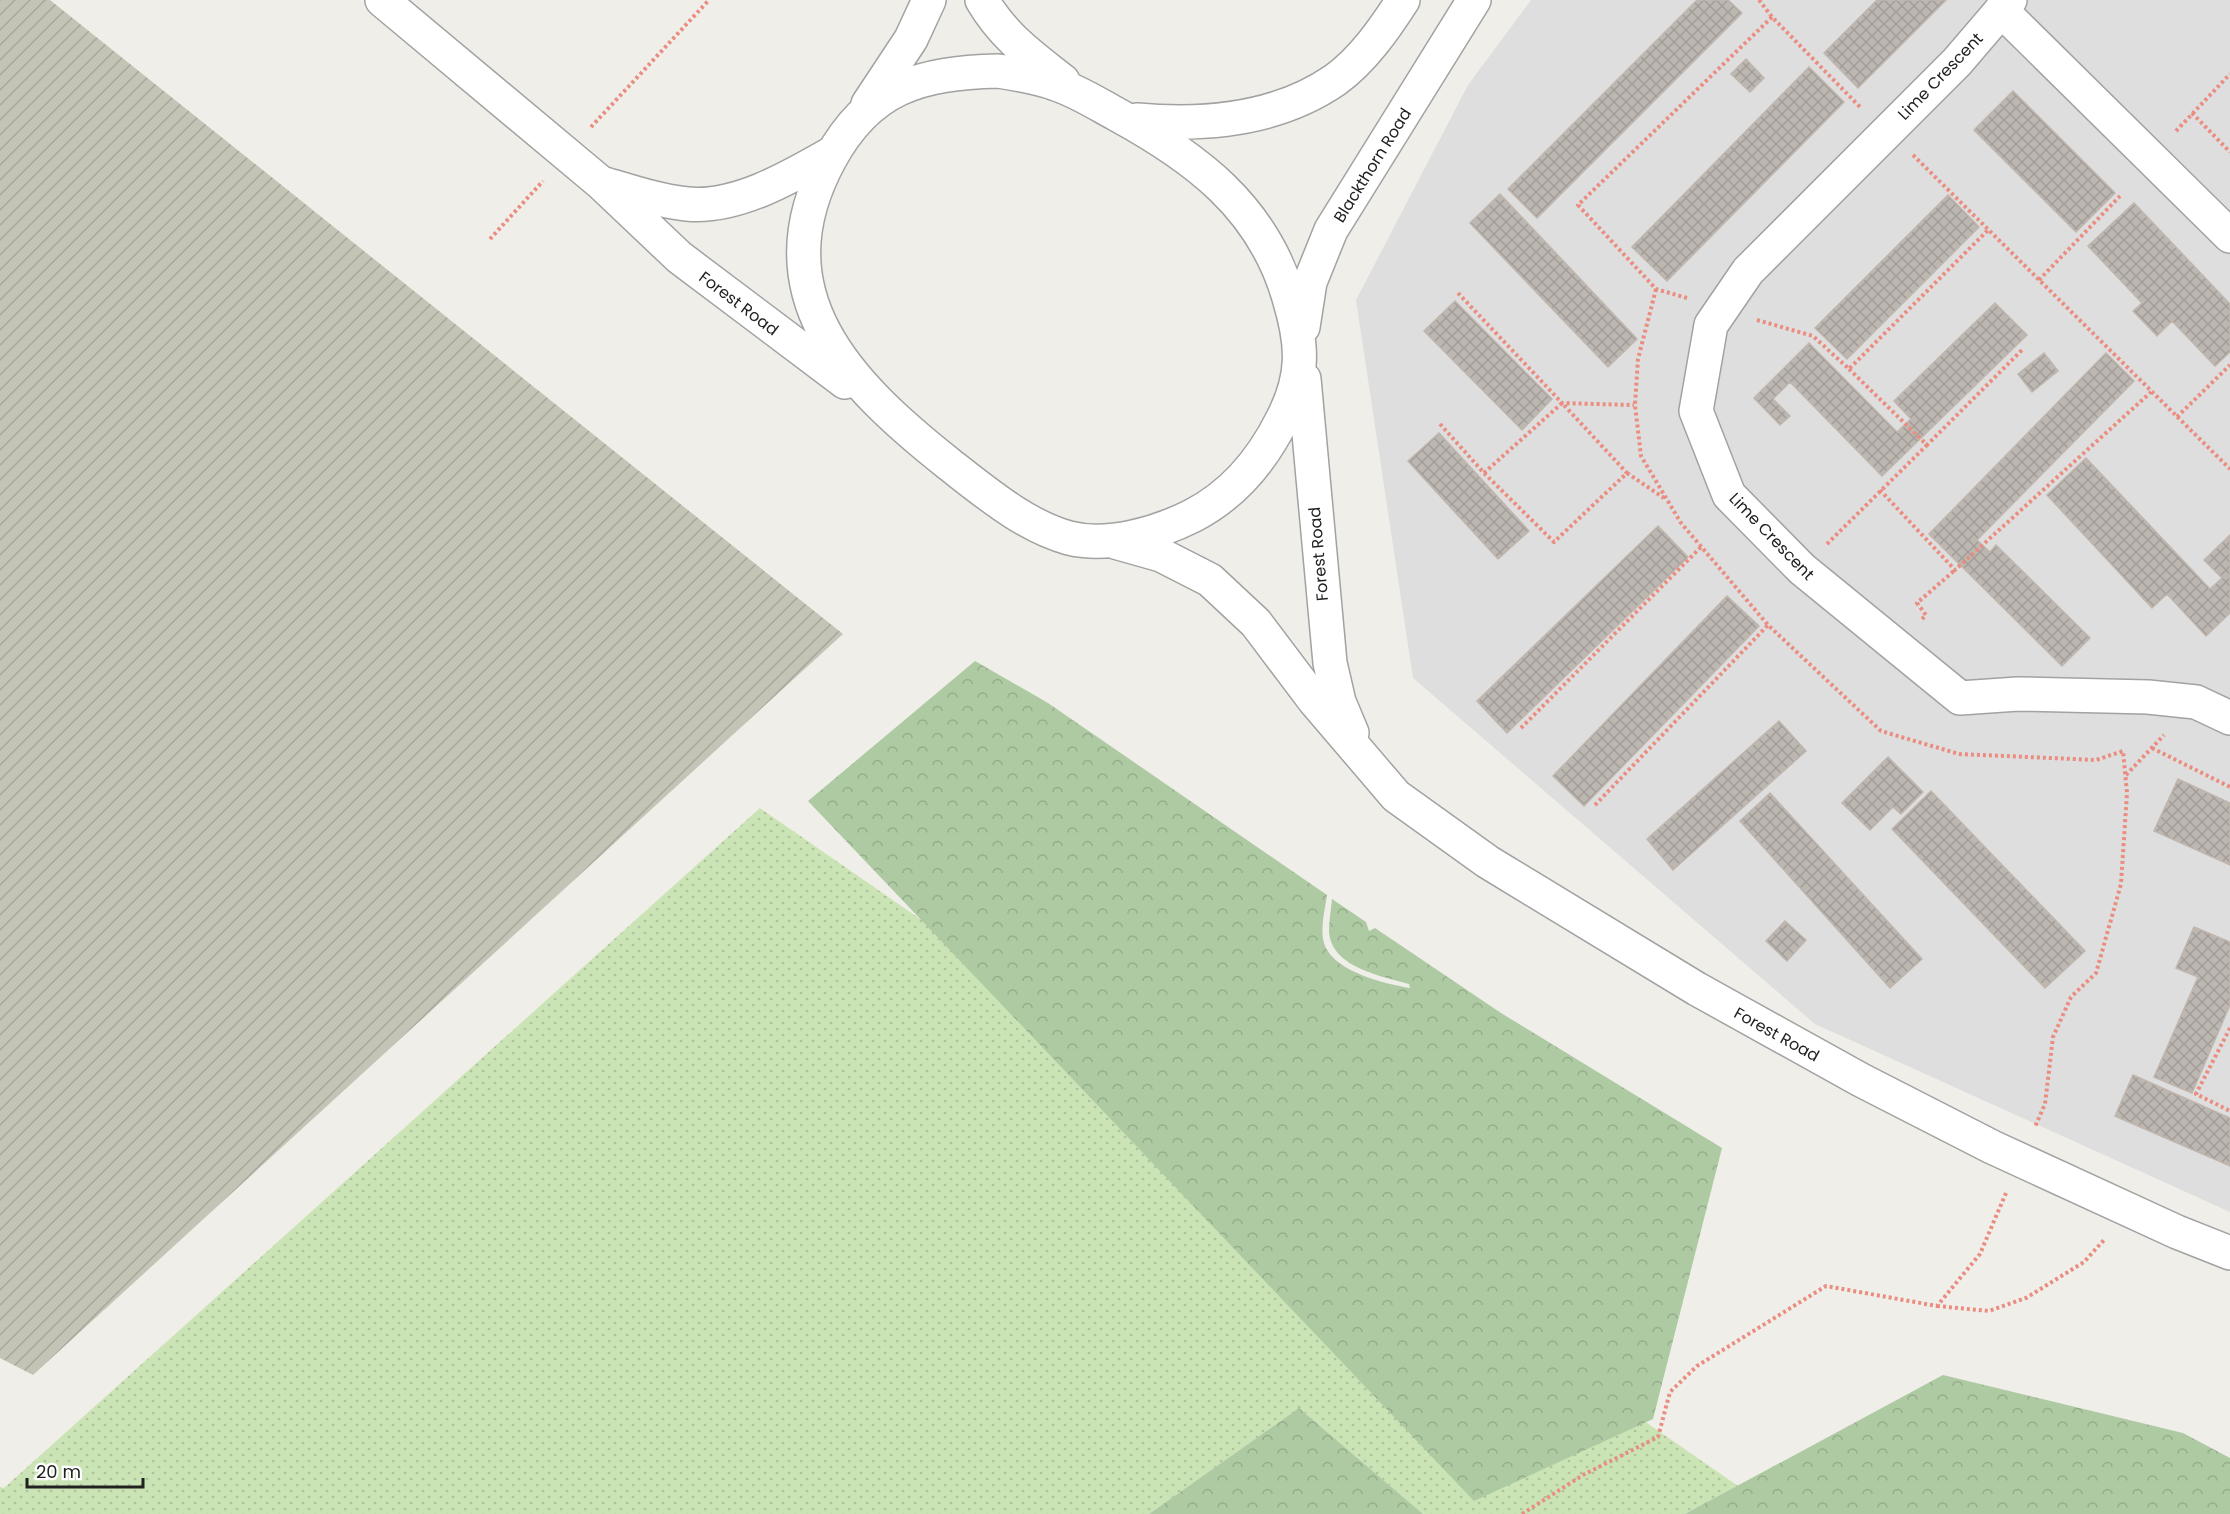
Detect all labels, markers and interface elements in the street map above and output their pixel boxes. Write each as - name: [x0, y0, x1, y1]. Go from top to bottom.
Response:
- street label: Lime Crescent: [1893, 27, 1988, 125]
- street label: Blackthorn Road: [1328, 104, 1417, 227]
- street label: Forest Road: [694, 266, 783, 341]
- street label: Lime Crescent: [1724, 487, 1820, 585]
- street label: Forest Road: [1303, 506, 1334, 602]
- street label: Forest Road: [1730, 1002, 1824, 1067]
- scale bar: [27, 1451, 142, 1489]
- text: 20 m: [36, 1459, 81, 1484]

